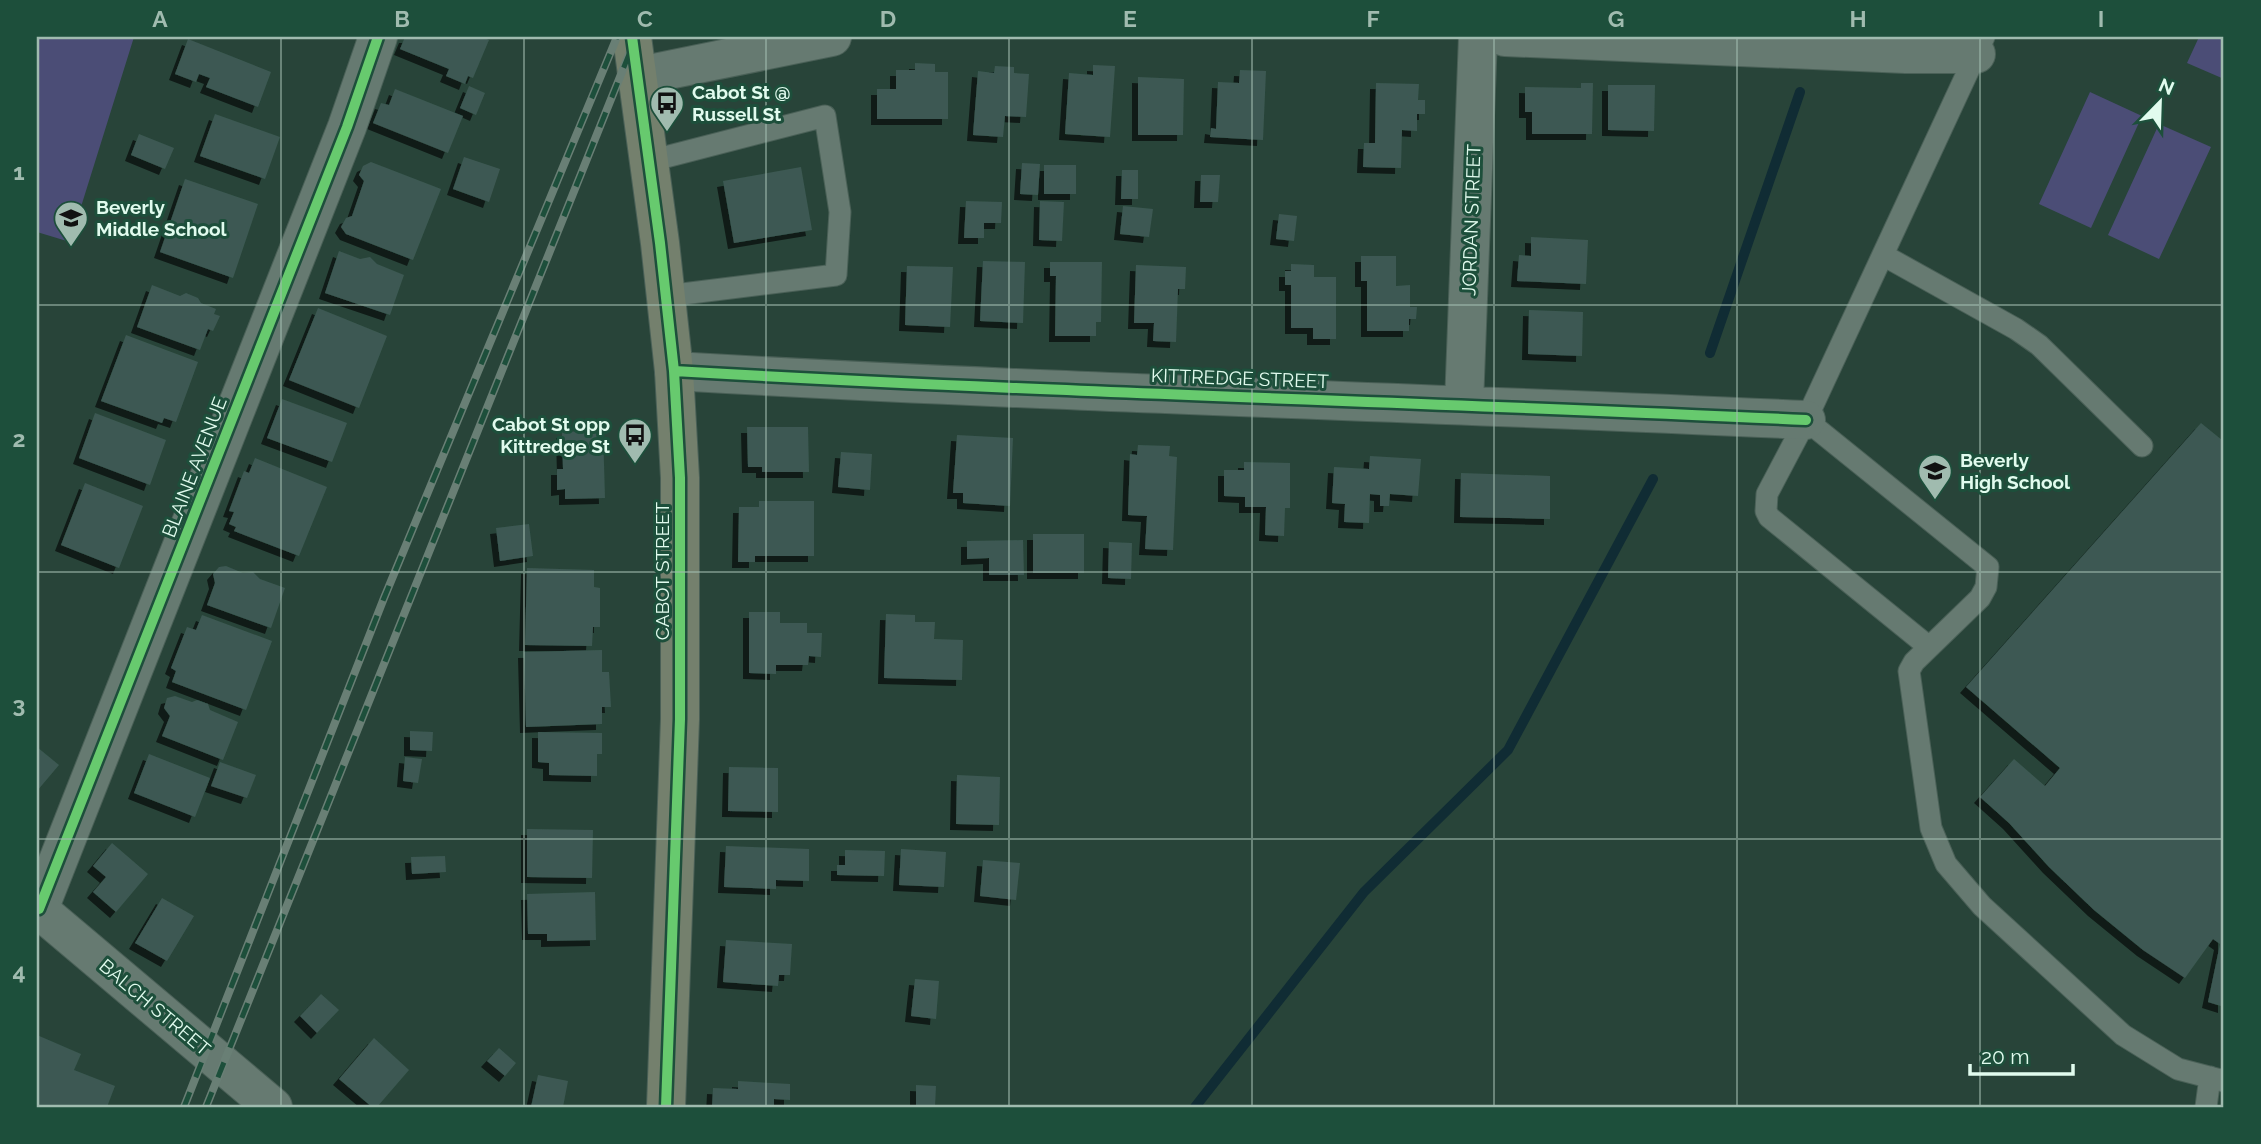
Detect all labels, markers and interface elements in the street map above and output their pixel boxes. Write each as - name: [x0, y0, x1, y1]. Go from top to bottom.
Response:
- text: A: [152, 5, 168, 32]
- text: B: [394, 5, 410, 32]
- text: C: [637, 5, 653, 32]
- text: D: [880, 5, 896, 32]
- text: E: [1123, 5, 1137, 32]
- text: F: [1366, 5, 1380, 32]
- text: G: [1608, 5, 1624, 32]
- text: H: [1849, 5, 1867, 32]
- text: I: [2098, 5, 2104, 32]
- north arrow: [2124, 66, 2194, 136]
- text: N: [2156, 73, 2178, 99]
- place label: Cabot St @ Russell St: [692, 81, 791, 125]
- bus stop icon: Cabot St @ Russell St: [648, 84, 686, 133]
- street label: JORDAN STREET: [1457, 144, 1485, 296]
- text: 1: [13, 158, 25, 185]
- place label: Beverly Middle School: [96, 196, 228, 240]
- school or university icon: Beverly Middle School: [52, 199, 90, 248]
- street label: KITTREDGE STREET: [1151, 364, 1330, 392]
- street label: BLAINE AVENUE: [157, 394, 231, 540]
- place label: Cabot St opp Kittredge St: [492, 413, 611, 457]
- bus stop icon: Cabot St opp Kittredge St: [616, 416, 654, 465]
- text: 2: [13, 425, 25, 452]
- place label: Beverly High School: [1960, 449, 2071, 493]
- school or university icon: Beverly High School: [1916, 452, 1954, 501]
- street label: CABOT STREET: [651, 501, 673, 640]
- text: 3: [13, 691, 25, 718]
- street label: BALCH STREET: [95, 954, 215, 1060]
- text: 4: [12, 958, 26, 985]
- scale bar: [1970, 1032, 2074, 1076]
- text: 20 m: [1981, 1044, 2029, 1069]

